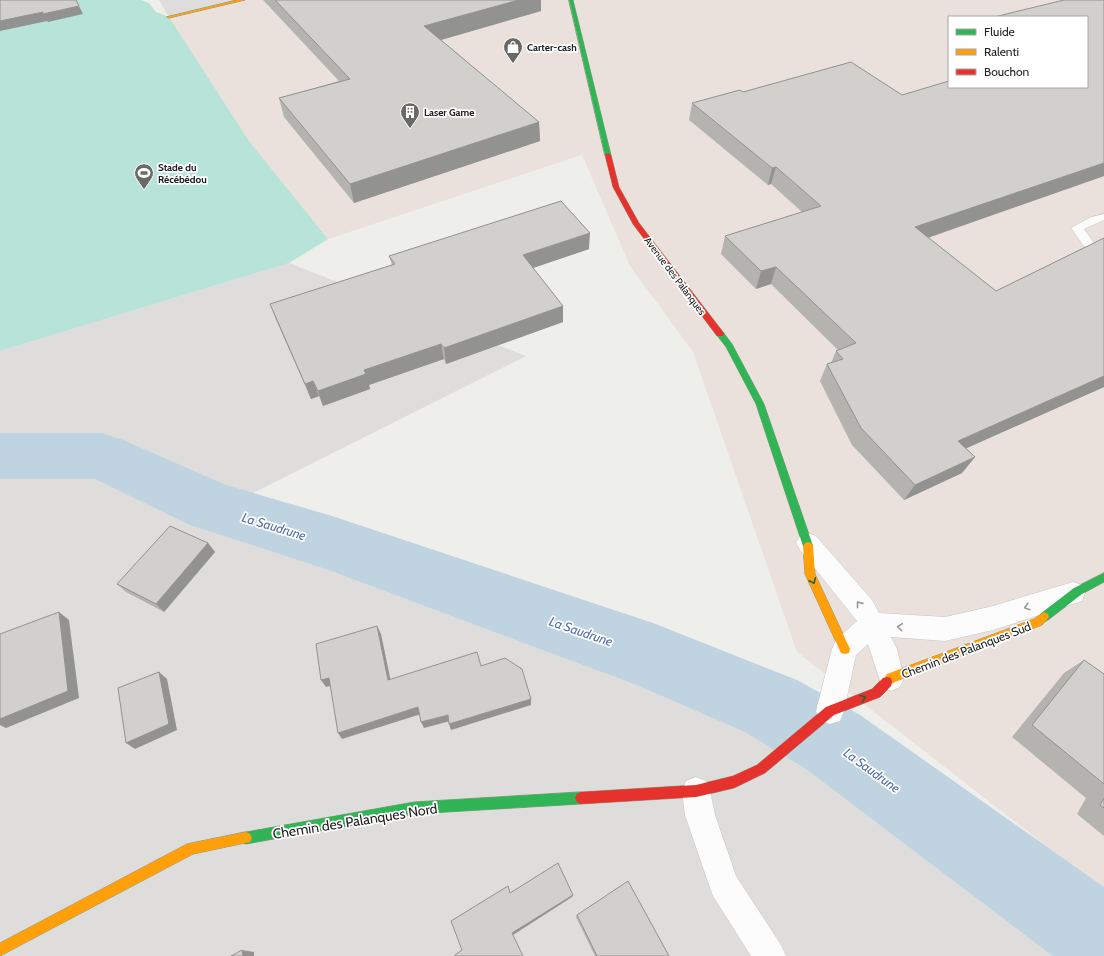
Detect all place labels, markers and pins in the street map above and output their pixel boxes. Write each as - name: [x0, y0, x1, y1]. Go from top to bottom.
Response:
- shop icon: Carter-cash: [502, 36, 524, 64]
- place label: Carter-cash: [527, 41, 577, 54]
- building icon: Laser Game: [399, 101, 421, 129]
- place label: Laser Game: [424, 106, 474, 119]
- place label: Stade du Récébédou: [158, 161, 207, 186]
- sports icon: Stade du Récébédou: [133, 162, 155, 190]

